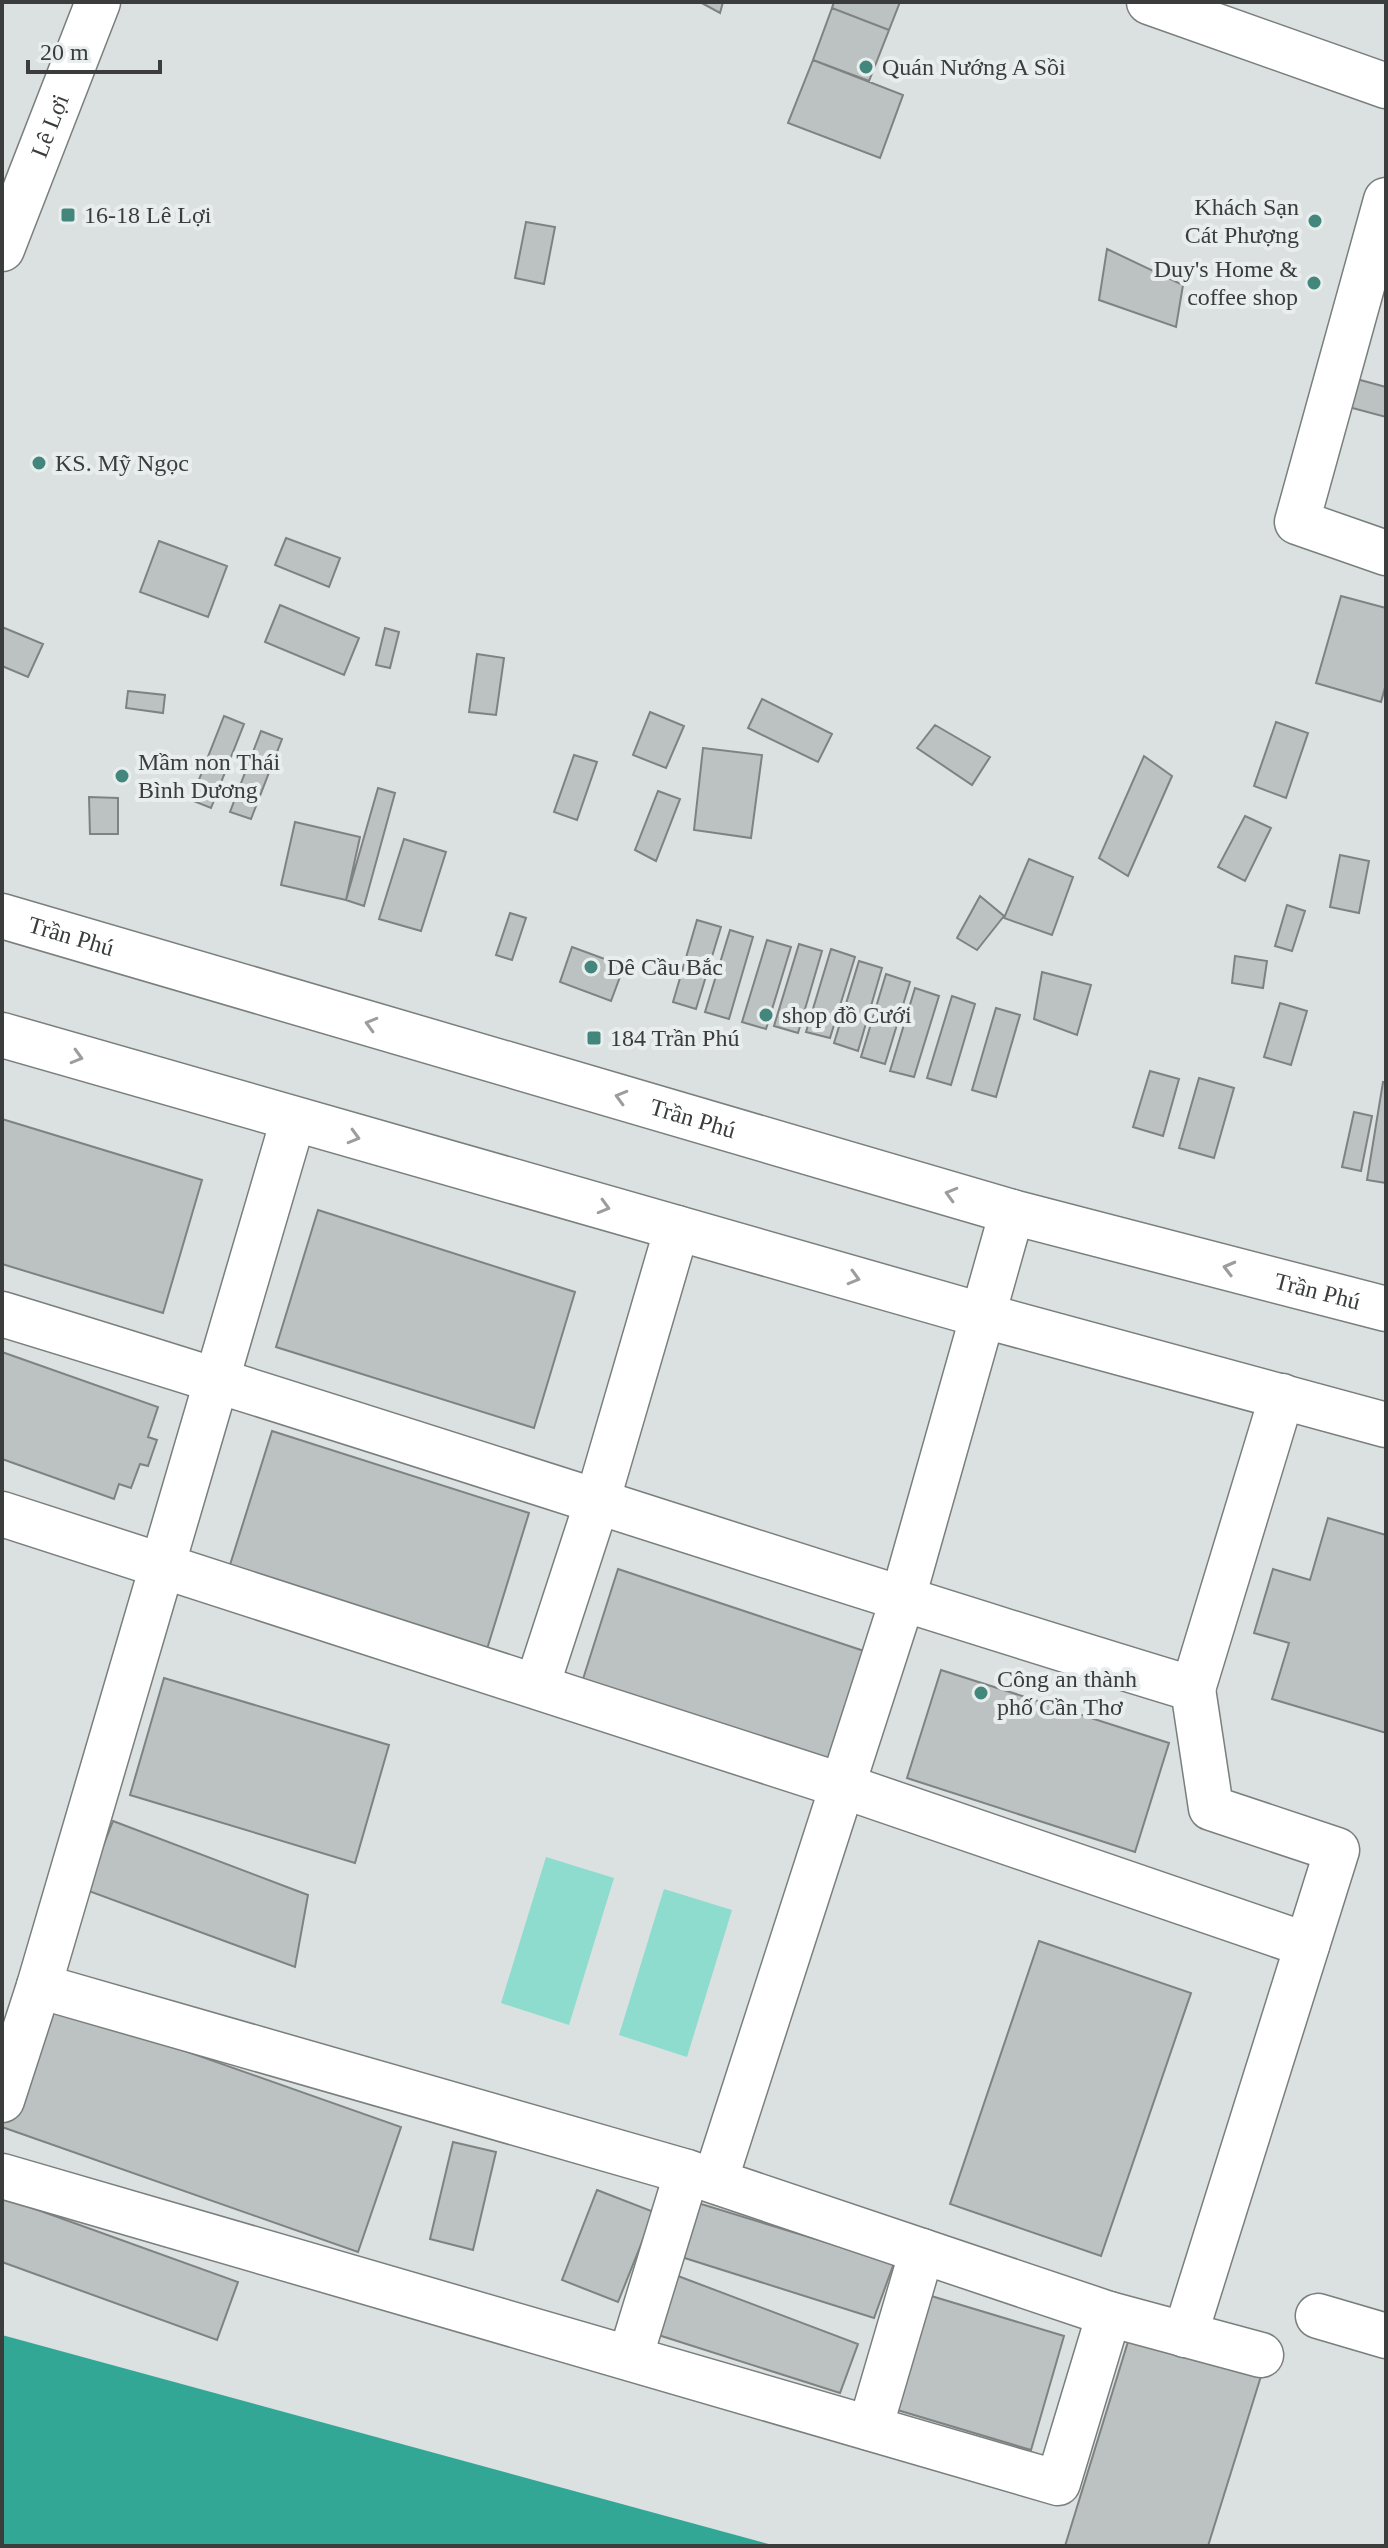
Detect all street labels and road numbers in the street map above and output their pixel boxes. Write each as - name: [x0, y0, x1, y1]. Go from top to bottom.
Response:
- street label: Lê Lợi: [26, 90, 74, 161]
- street label: Trần Phú: [25, 911, 117, 961]
- street label: Trần Phú: [647, 1094, 739, 1143]
- street label: Trần Phú: [1272, 1268, 1363, 1315]

